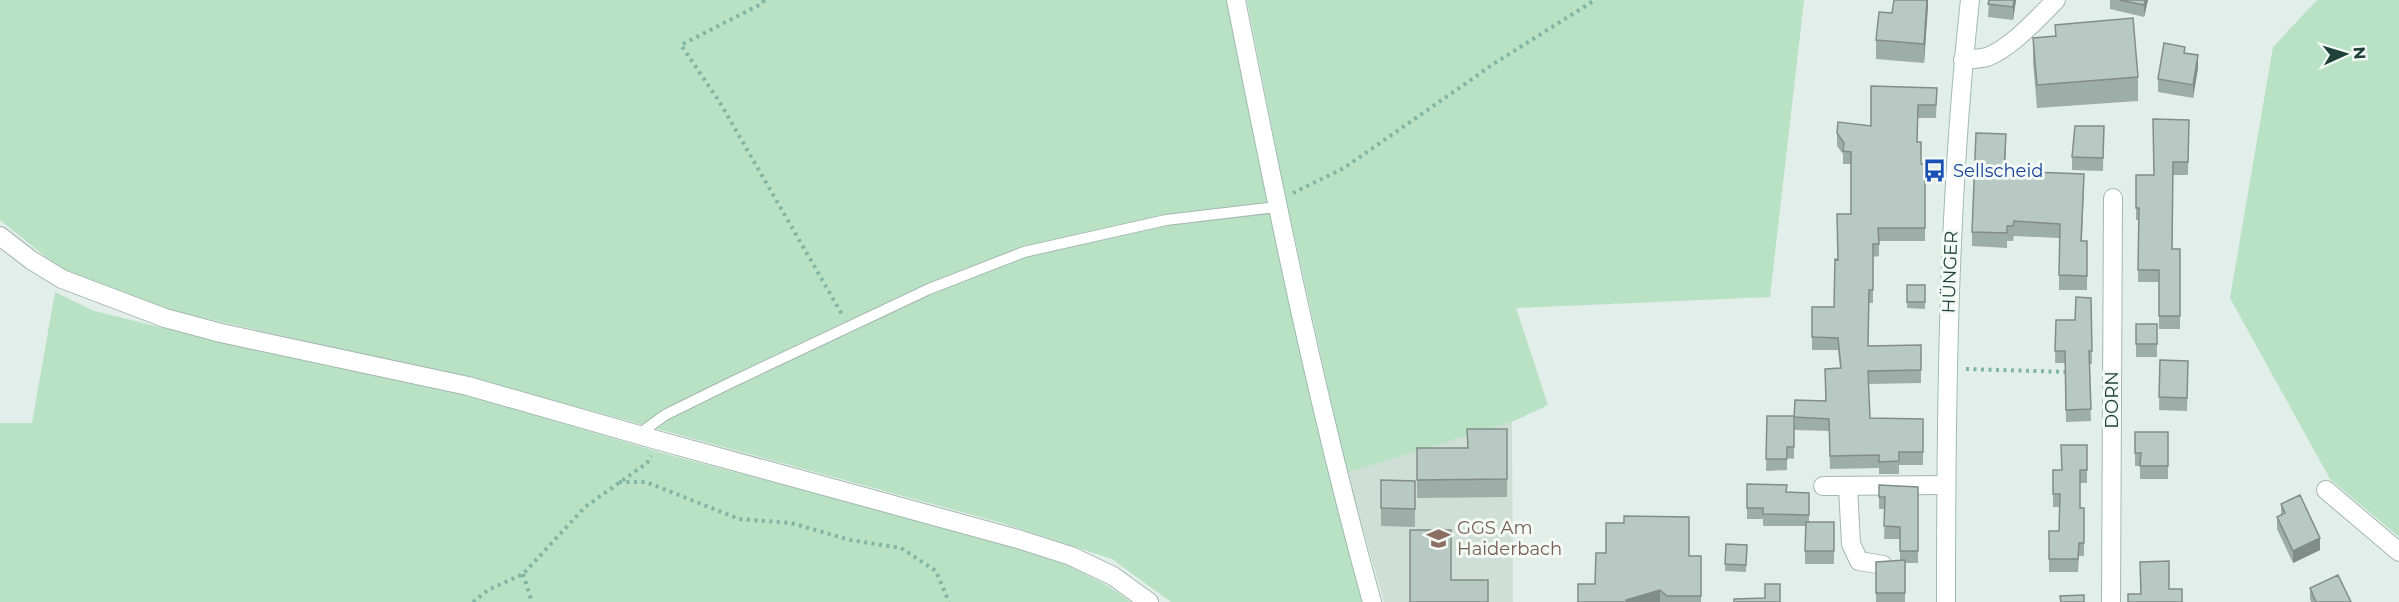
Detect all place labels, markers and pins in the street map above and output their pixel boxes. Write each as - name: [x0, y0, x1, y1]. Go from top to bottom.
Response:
- bus stop icon: Sellscheid: [1922, 158, 1948, 184]
- place label: Sellscheid: [1953, 160, 2044, 182]
- place label: GGS Am Haiderbach: [1457, 517, 1562, 560]
- school or university icon: GGS Am Haiderbach: [1426, 525, 1452, 551]

